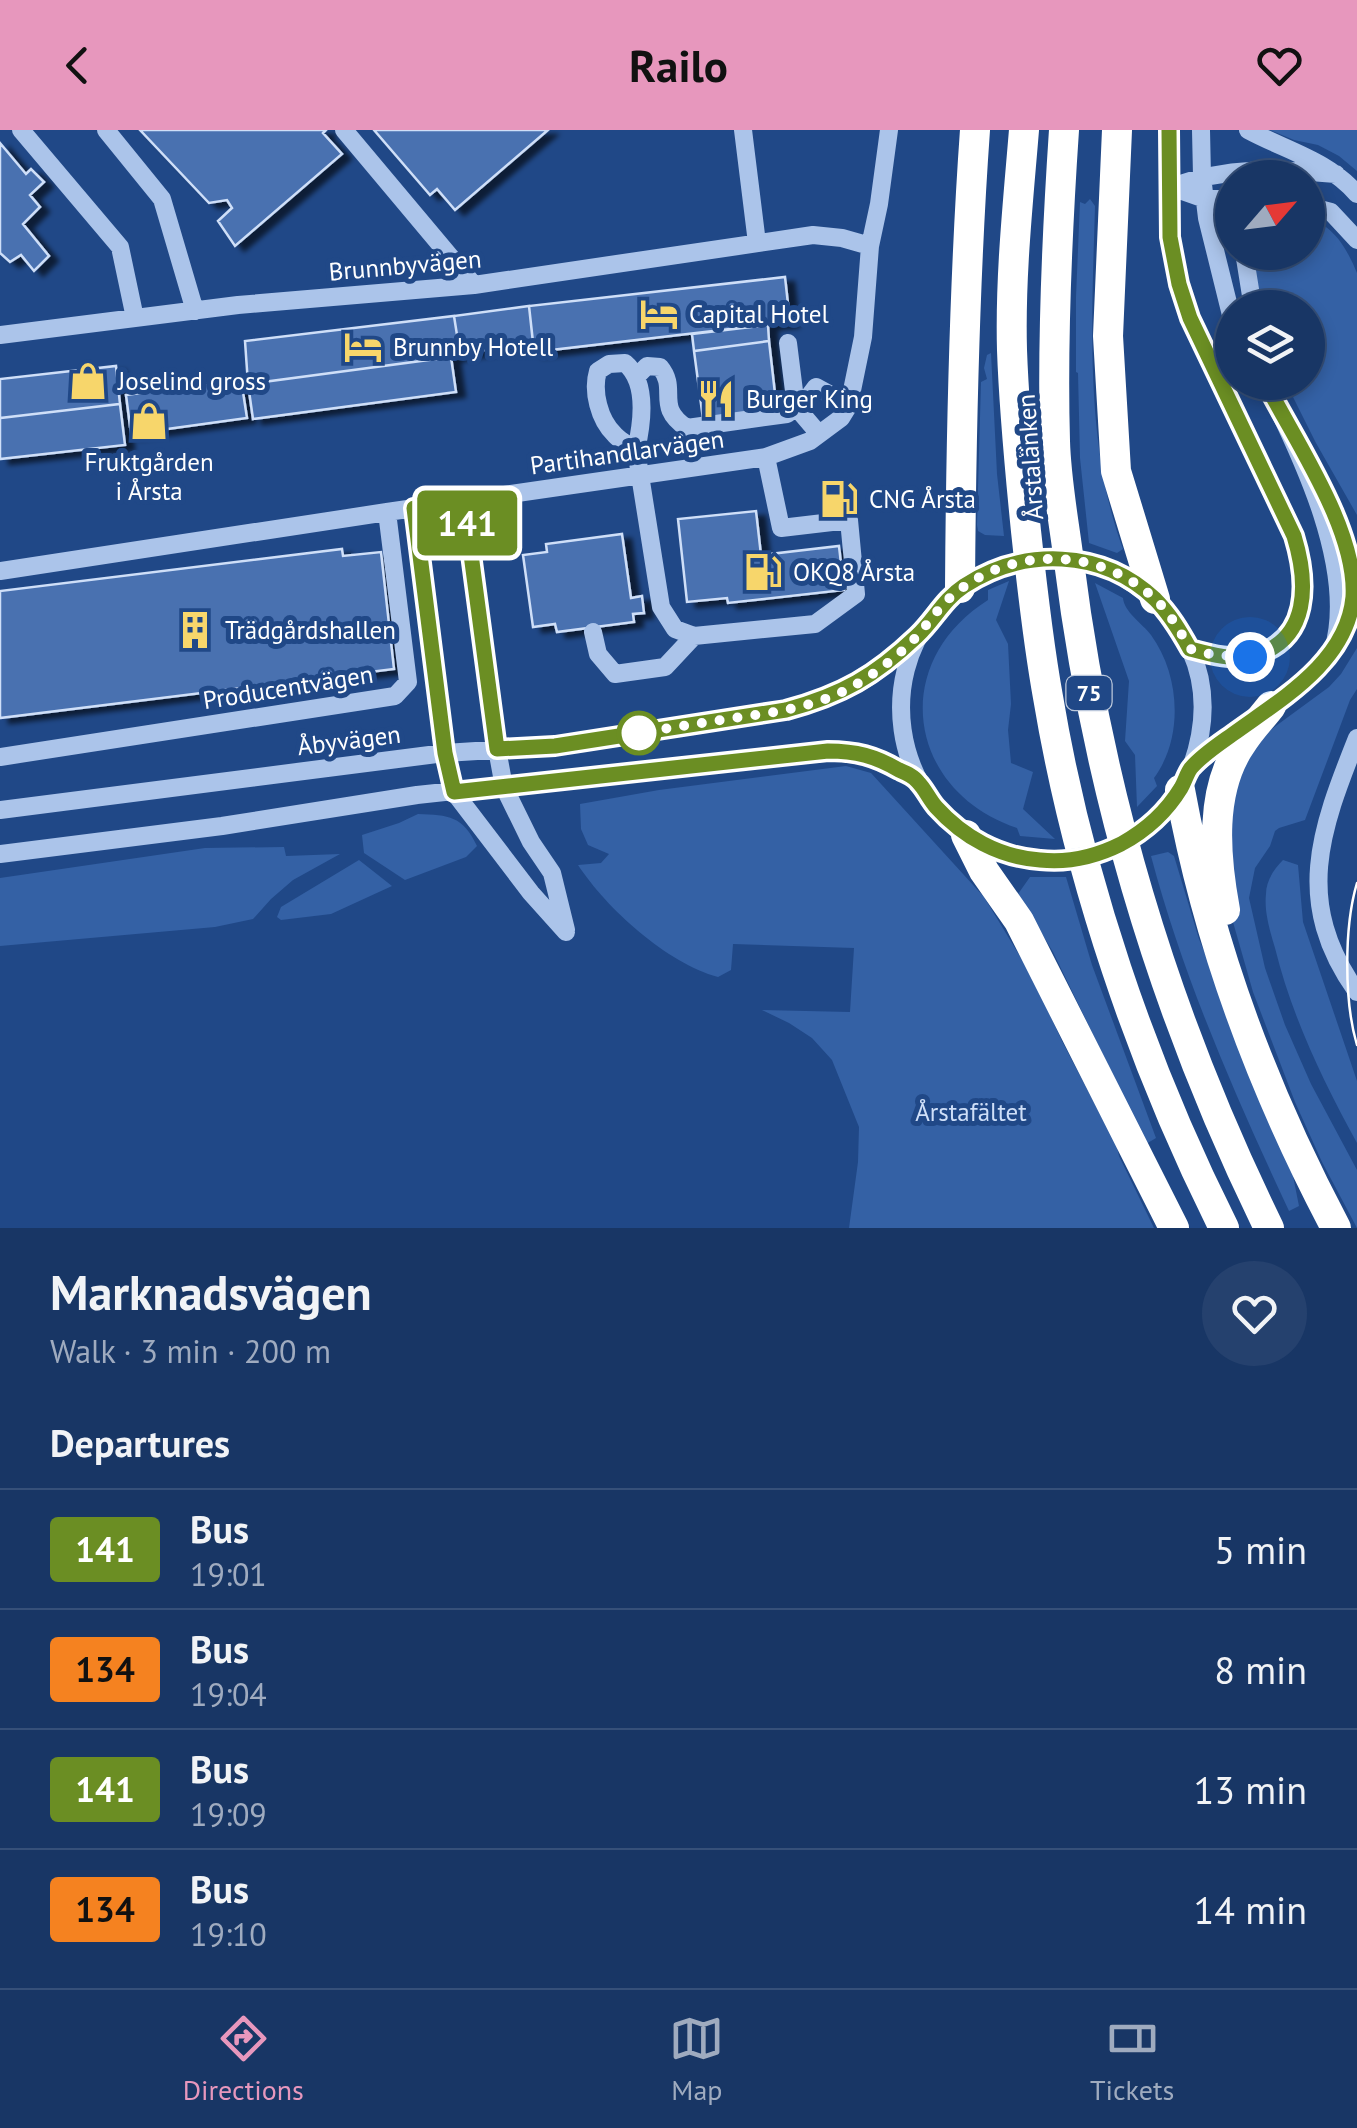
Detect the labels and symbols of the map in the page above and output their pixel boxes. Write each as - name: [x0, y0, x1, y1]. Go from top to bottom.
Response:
- north arrow: [1215, 160, 1325, 270]
- street label: Brunnbyvägen: [327, 242, 483, 288]
- hotel icon: Capital Hotel: [638, 293, 680, 335]
- place label: Capital Hotel: [689, 298, 829, 330]
- hotel icon: Brunnby Hotell: [342, 326, 384, 368]
- place label: Brunnby Hotell: [393, 331, 554, 363]
- shop icon: Joselind gross: [67, 360, 109, 402]
- place label: Joselind gross: [117, 365, 266, 397]
- restaurant icon: Burger King: [695, 378, 737, 420]
- place label: Burger King: [746, 383, 873, 415]
- street label: Årstalänken: [1010, 393, 1050, 521]
- shop icon: Fruktgården i Årsta: [128, 400, 170, 442]
- street label: Partihandlarvägen: [528, 423, 726, 481]
- place label: Fruktgården i Årsta: [84, 446, 214, 507]
- fuel station icon: CNG Årsta: [818, 478, 860, 520]
- place label: CNG Årsta: [869, 483, 976, 515]
- line badge: 141: [410, 490, 524, 556]
- fuel station icon: OKQ8 Årsta: [742, 551, 784, 593]
- place label: OKQ8 Årsta: [793, 556, 915, 588]
- building icon: Trädgårdshallen: [174, 609, 216, 651]
- place label: Trädgårdshallen: [225, 614, 396, 646]
- your location: [1225, 632, 1275, 682]
- street label: Producentvägen: [201, 658, 375, 716]
- road number: 75: [1066, 676, 1112, 710]
- unlabelled marker: [618, 712, 660, 754]
- street label: Åbyvägen: [295, 718, 403, 762]
- park label: Årstafältet: [915, 1096, 1027, 1128]

